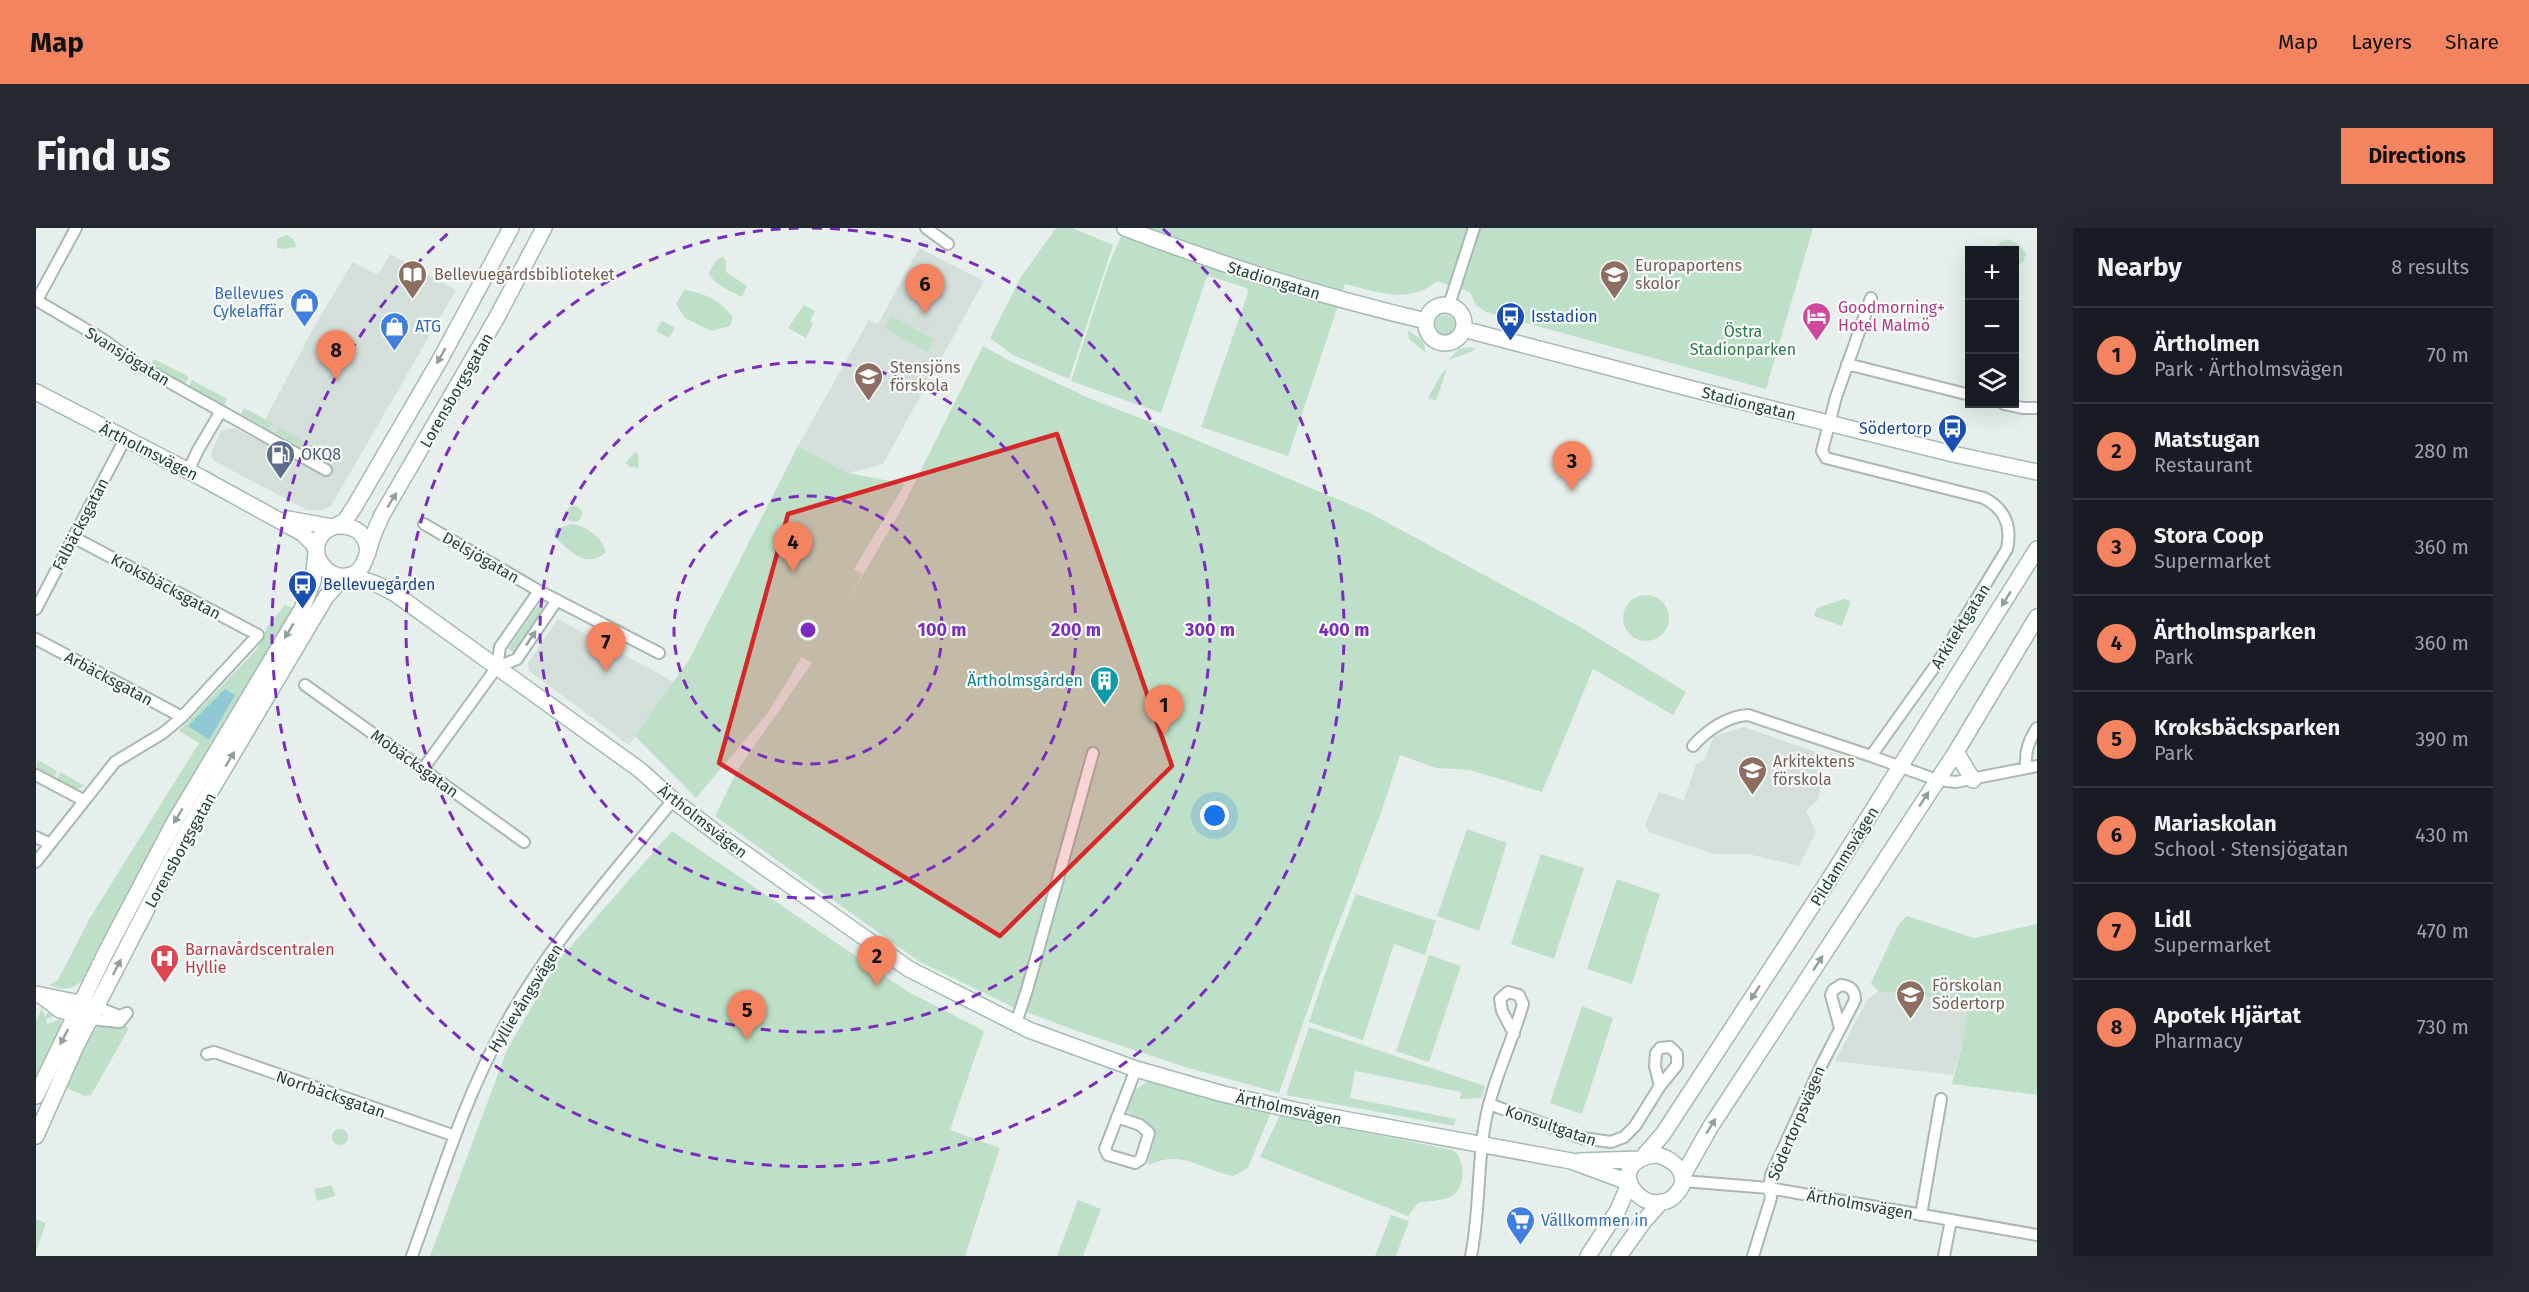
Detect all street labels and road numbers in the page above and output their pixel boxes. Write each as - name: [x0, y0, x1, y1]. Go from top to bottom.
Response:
- street label: Stadiongatan: [1225, 257, 1323, 304]
- street label: Svansjögatan: [82, 323, 173, 390]
- street label: Lorensborgsgatan: [416, 330, 497, 451]
- street label: Stadiongatan: [1700, 383, 1798, 424]
- street label: Ärtholmsvägen: [96, 419, 201, 484]
- street label: Falbäcksgatan: [48, 475, 113, 574]
- street label: Delsjögatan: [439, 528, 523, 587]
- street label: Kroksbäcksgatan: [108, 549, 224, 623]
- street label: Arkitektgatan: [1927, 580, 1994, 672]
- street label: Arbäcksgatan: [61, 647, 156, 710]
- street label: Mobäcksgatan: [367, 725, 462, 802]
- street label: Ärtholmsvägen: [654, 781, 751, 862]
- street label: Lorensborgsgatan: [141, 789, 220, 911]
- street label: Pildammsvägen: [1806, 803, 1883, 909]
- street label: Hyllievångsvägen: [484, 940, 567, 1056]
- street label: Södertorpsvägen: [1764, 1063, 1829, 1183]
- street label: Norrbäcksgatan: [274, 1067, 388, 1122]
- street label: Ärtholmsvägen: [1234, 1088, 1344, 1129]
- street label: Konsultgatan: [1503, 1101, 1599, 1150]
- street label: Ärtholmsvägen: [1805, 1186, 1915, 1223]

